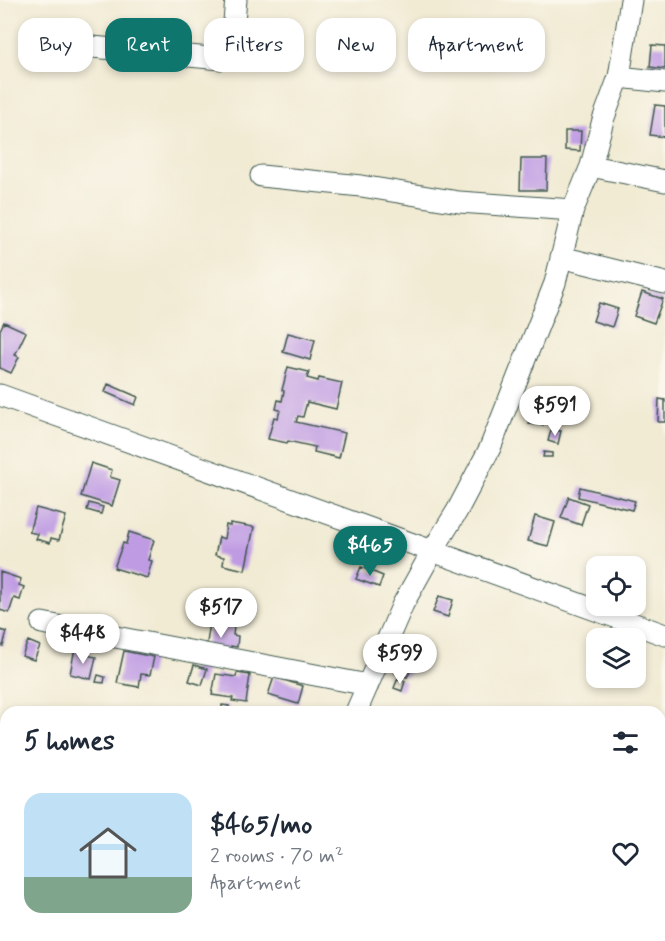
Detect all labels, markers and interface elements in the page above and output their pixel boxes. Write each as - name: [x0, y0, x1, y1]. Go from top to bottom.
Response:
- chip: Buy: [18, 18, 93, 72]
- chip: Rent: [105, 18, 192, 72]
- chip: Filters: [204, 18, 304, 72]
- chip: New: [316, 18, 396, 72]
- chip: Apartment: [408, 18, 545, 72]
- pin: $591: [519, 386, 591, 437]
- text: $591: [533, 392, 577, 419]
- pin: $465: [334, 526, 406, 577]
- text: $465: [347, 532, 393, 559]
- map controls: [586, 556, 646, 688]
- button: locate: [586, 556, 646, 616]
- pin: $517: [185, 588, 257, 639]
- text: $517: [199, 594, 243, 621]
- pin: $448: [47, 614, 119, 665]
- text: $448: [60, 620, 106, 647]
- button: layers: [586, 628, 646, 688]
- pin: $599: [364, 634, 436, 685]
- text: $599: [377, 640, 423, 667]
- text: 5 homes: [24, 725, 115, 759]
- icon: filters: [609, 726, 642, 759]
- text: $465/mo: [210, 809, 312, 843]
- icon: home: [72, 817, 144, 889]
- icon: heart: [609, 837, 642, 870]
- text: 2 rooms · 70 m²: [210, 843, 344, 870]
- text: Apartment: [210, 870, 301, 897]

